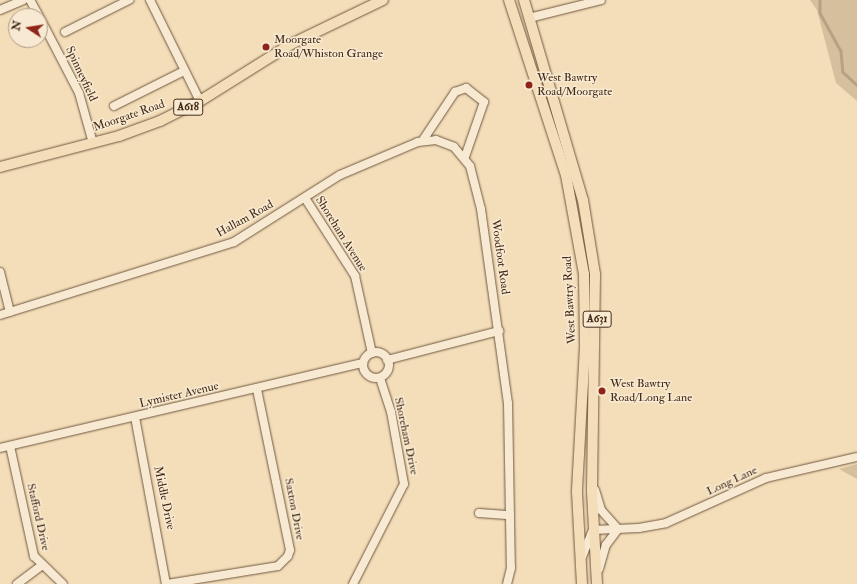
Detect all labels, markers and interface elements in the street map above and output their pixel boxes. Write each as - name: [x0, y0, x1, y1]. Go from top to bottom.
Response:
- north arrow: [8, 8, 48, 48]
- text: N: [9, 19, 24, 32]
- place label: Moorgate Road/Whiston Grange: [274, 33, 383, 61]
- marker: Moorgate Road/Whiston Grange: [261, 42, 271, 52]
- street label: Spinneyfield: [62, 44, 100, 104]
- place label: West Bawtry Road/Moorgate: [537, 71, 612, 99]
- marker: West Bawtry Road/Moorgate: [524, 80, 534, 90]
- street label: Moorgate Road: [91, 97, 167, 135]
- road number: A618: [173, 98, 203, 116]
- street label: Shoreham Avenue: [312, 194, 370, 274]
- street label: Hallam Road: [214, 197, 276, 241]
- street label: Woodfoot Road: [488, 219, 512, 295]
- street label: West Bawtry Road: [561, 256, 579, 344]
- road number: A631: [582, 310, 612, 328]
- place label: West Bawtry Road/Long Lane: [610, 377, 692, 405]
- street label: Lymister Avenue: [138, 379, 220, 411]
- marker: West Bawtry Road/Long Lane: [597, 386, 607, 396]
- street label: Shoreham Drive: [391, 396, 421, 476]
- street label: Long Lane: [704, 463, 760, 499]
- street label: Middle Drive: [150, 465, 178, 531]
- street label: Saxton Drive: [281, 477, 307, 541]
- street label: Stafford Drive: [23, 482, 53, 552]

